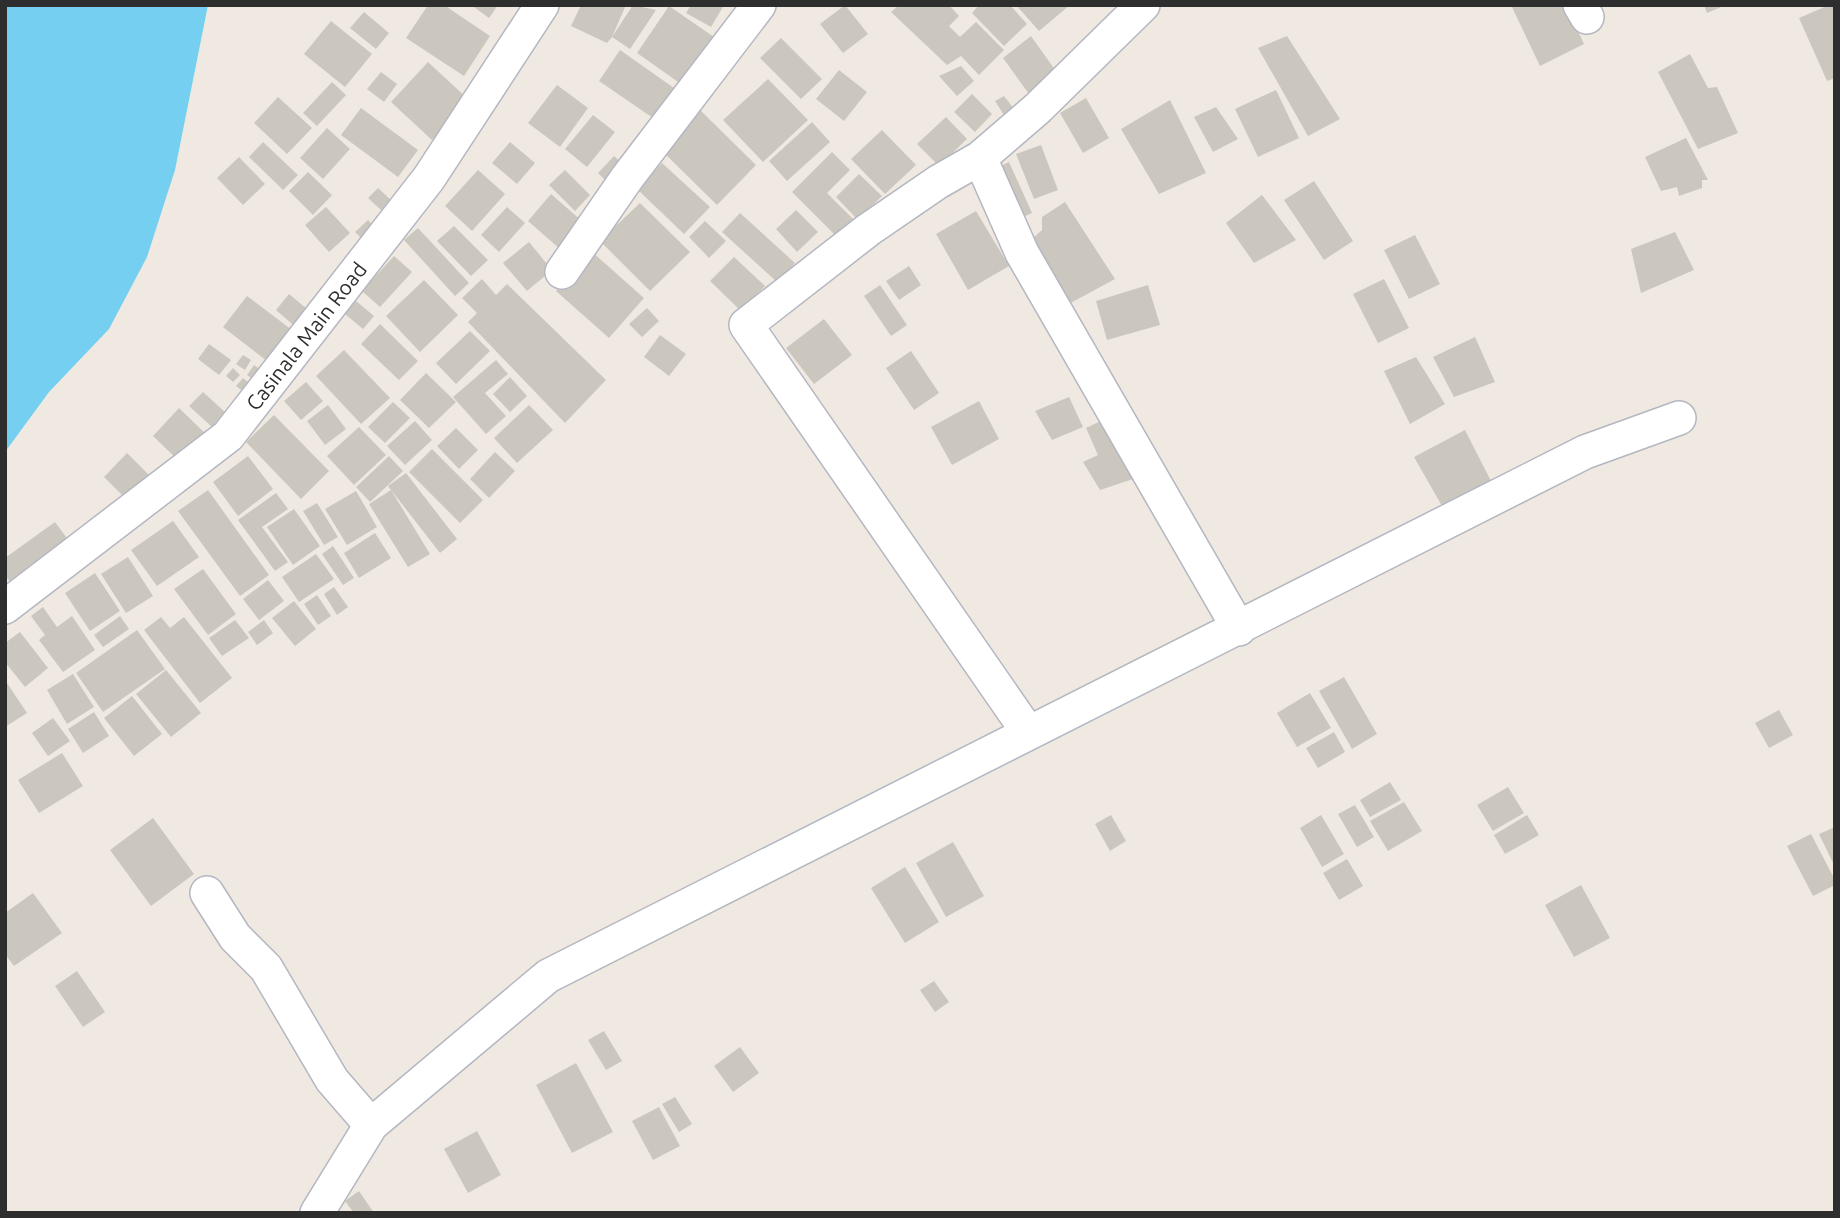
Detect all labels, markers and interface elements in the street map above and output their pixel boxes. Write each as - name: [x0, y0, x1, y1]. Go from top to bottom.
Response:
- street label: Casinala Main Road: [241, 257, 371, 415]

